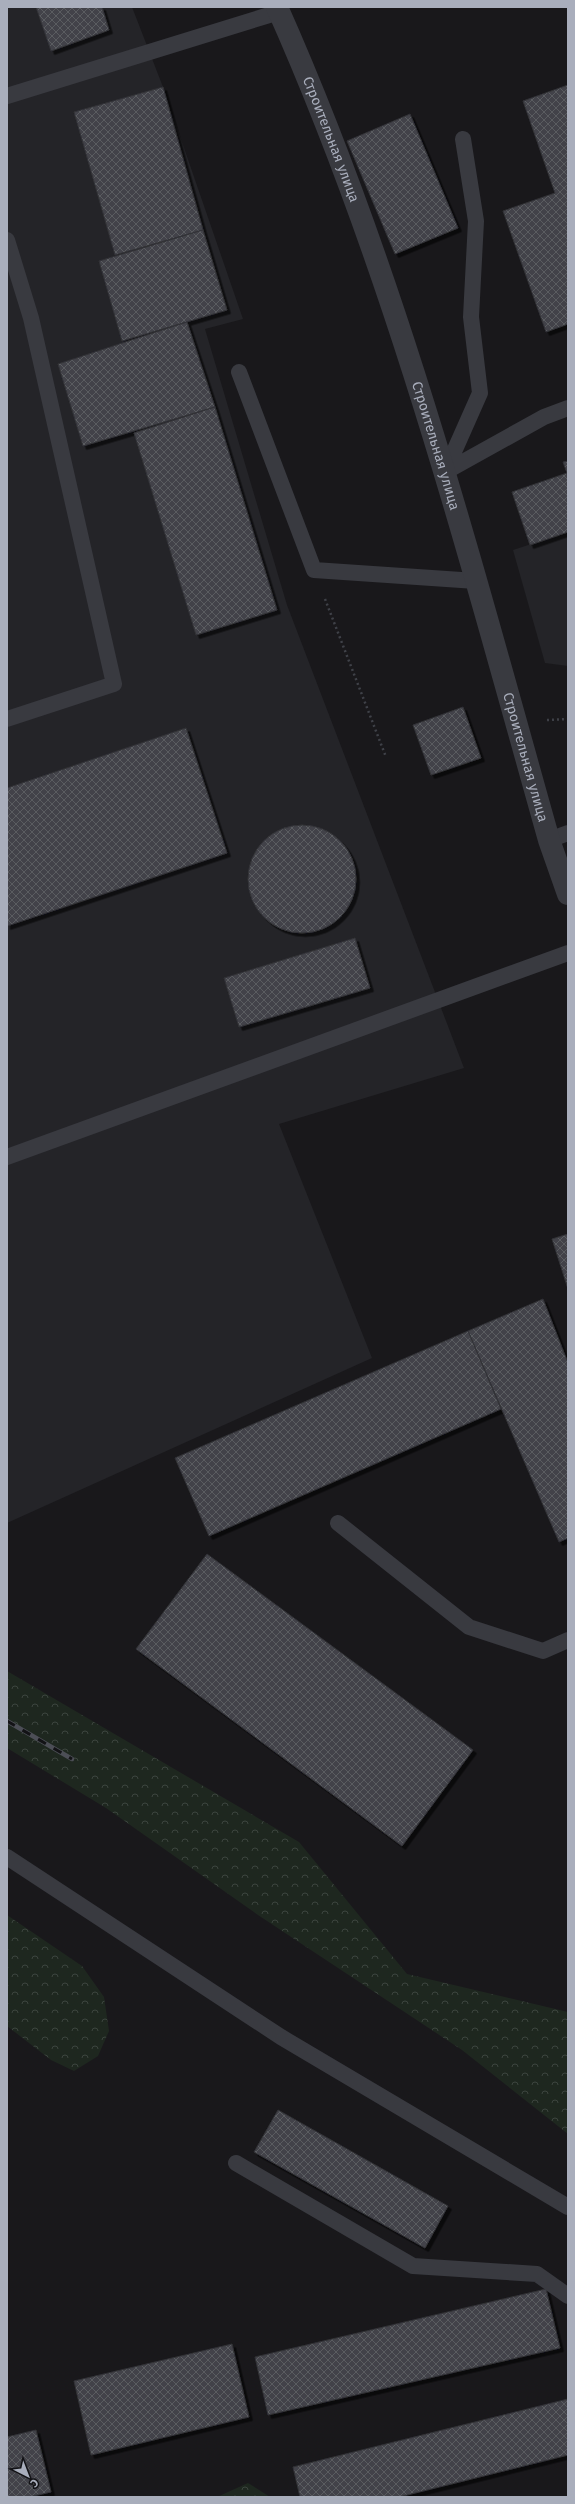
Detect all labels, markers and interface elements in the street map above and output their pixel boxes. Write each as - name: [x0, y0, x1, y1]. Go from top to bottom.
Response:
- street label: Строительная улица: [299, 74, 363, 205]
- street label: Строительная улица: [408, 379, 463, 512]
- street label: Строительная улица: [499, 691, 551, 824]
- north arrow: [8, 2456, 48, 2496]
- text: С: [27, 2476, 41, 2490]

